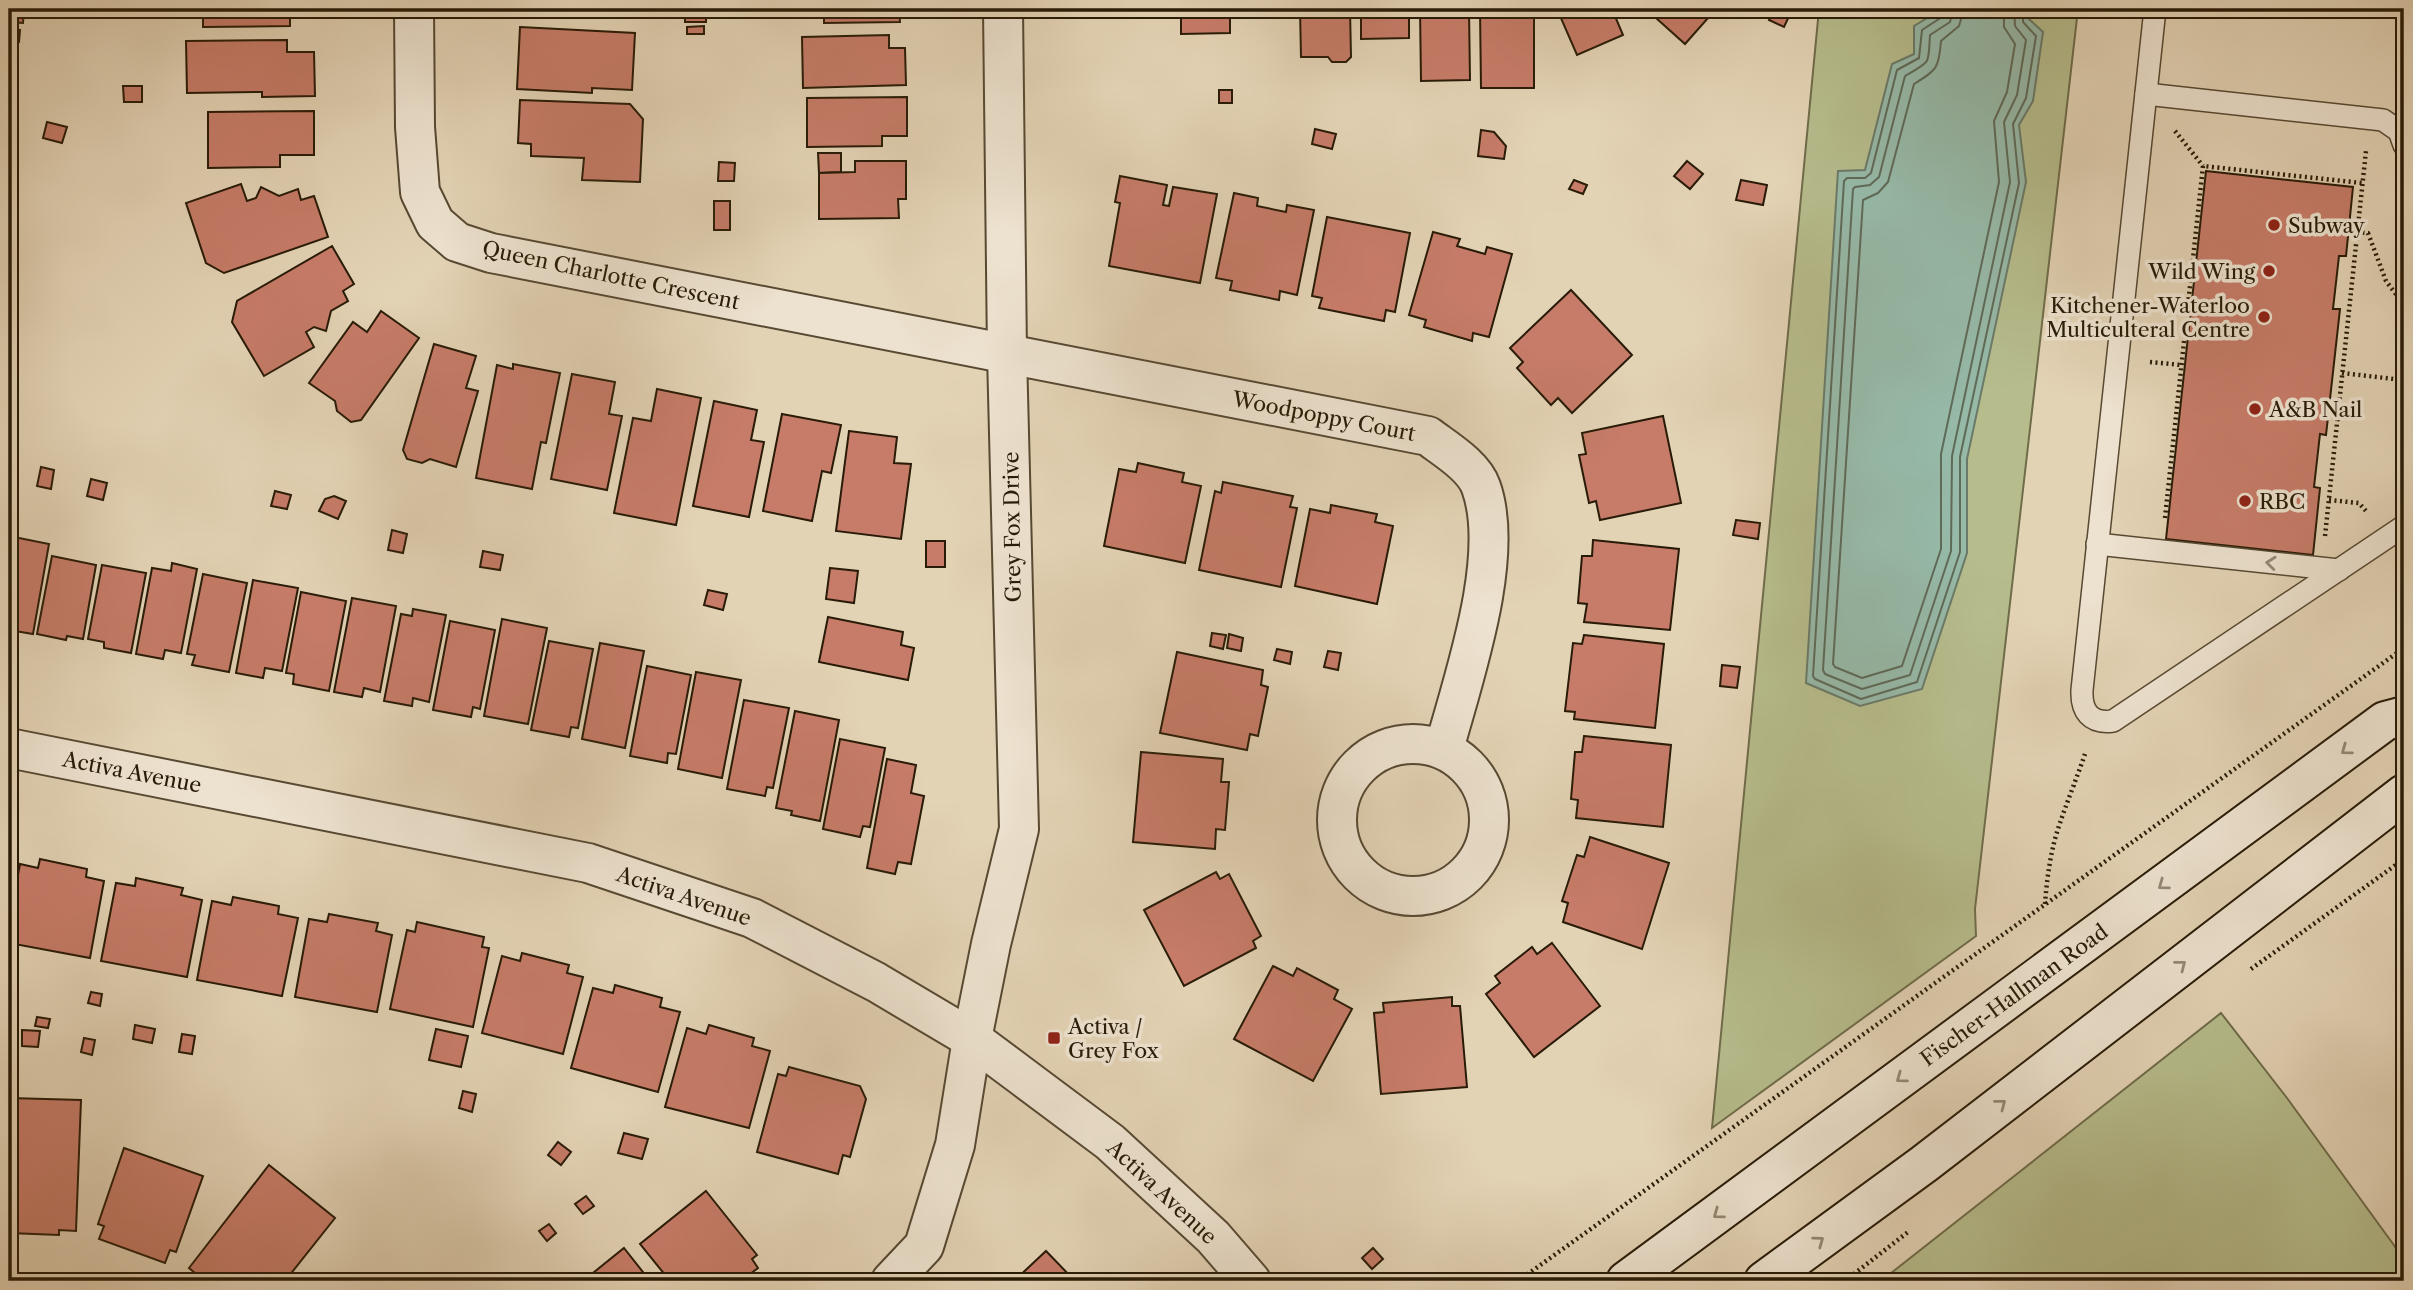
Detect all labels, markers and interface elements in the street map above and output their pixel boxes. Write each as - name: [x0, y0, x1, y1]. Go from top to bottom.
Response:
- place label: Subway: [2288, 213, 2365, 238]
- marker: Subway: [2266, 217, 2282, 233]
- street label: Queen Charlotte Crescent: [480, 236, 742, 315]
- place label: Wild Wing: [2147, 259, 2256, 284]
- marker: Wild Wing: [2261, 263, 2277, 279]
- place label: Kitchener-Waterloo Multiculteral Centre: [2046, 293, 2250, 342]
- marker: Kitchener-Waterloo Multiculteral Centre: [2256, 309, 2272, 325]
- street label: Woodpoppy Court: [1229, 386, 1418, 446]
- place label: A&B Nail: [2268, 397, 2362, 422]
- marker: A&B Nail: [2247, 401, 2263, 417]
- street label: Grey Fox Drive: [998, 451, 1026, 603]
- place label: RBC: [2259, 489, 2305, 514]
- marker: RBC: [2237, 493, 2253, 509]
- one-way arrow: [2265, 555, 2277, 570]
- one-way arrow: [2341, 742, 2354, 754]
- street label: Activa Avenue: [60, 746, 204, 798]
- street label: Activa Avenue: [612, 861, 755, 931]
- one-way arrow: [2158, 877, 2171, 890]
- street label: Fischer-Hallman Road: [1916, 919, 2113, 1071]
- one-way arrow: [2174, 961, 2186, 974]
- place label: Activa / Grey Fox: [1067, 1014, 1159, 1063]
- marker: Activa / Grey Fox: [1046, 1030, 1062, 1046]
- one-way arrow: [1896, 1070, 1909, 1083]
- one-way arrow: [1994, 1100, 2006, 1112]
- street label: Activa Avenue: [1101, 1134, 1222, 1249]
- one-way arrow: [1713, 1205, 1726, 1218]
- one-way arrow: [1812, 1236, 1824, 1249]

